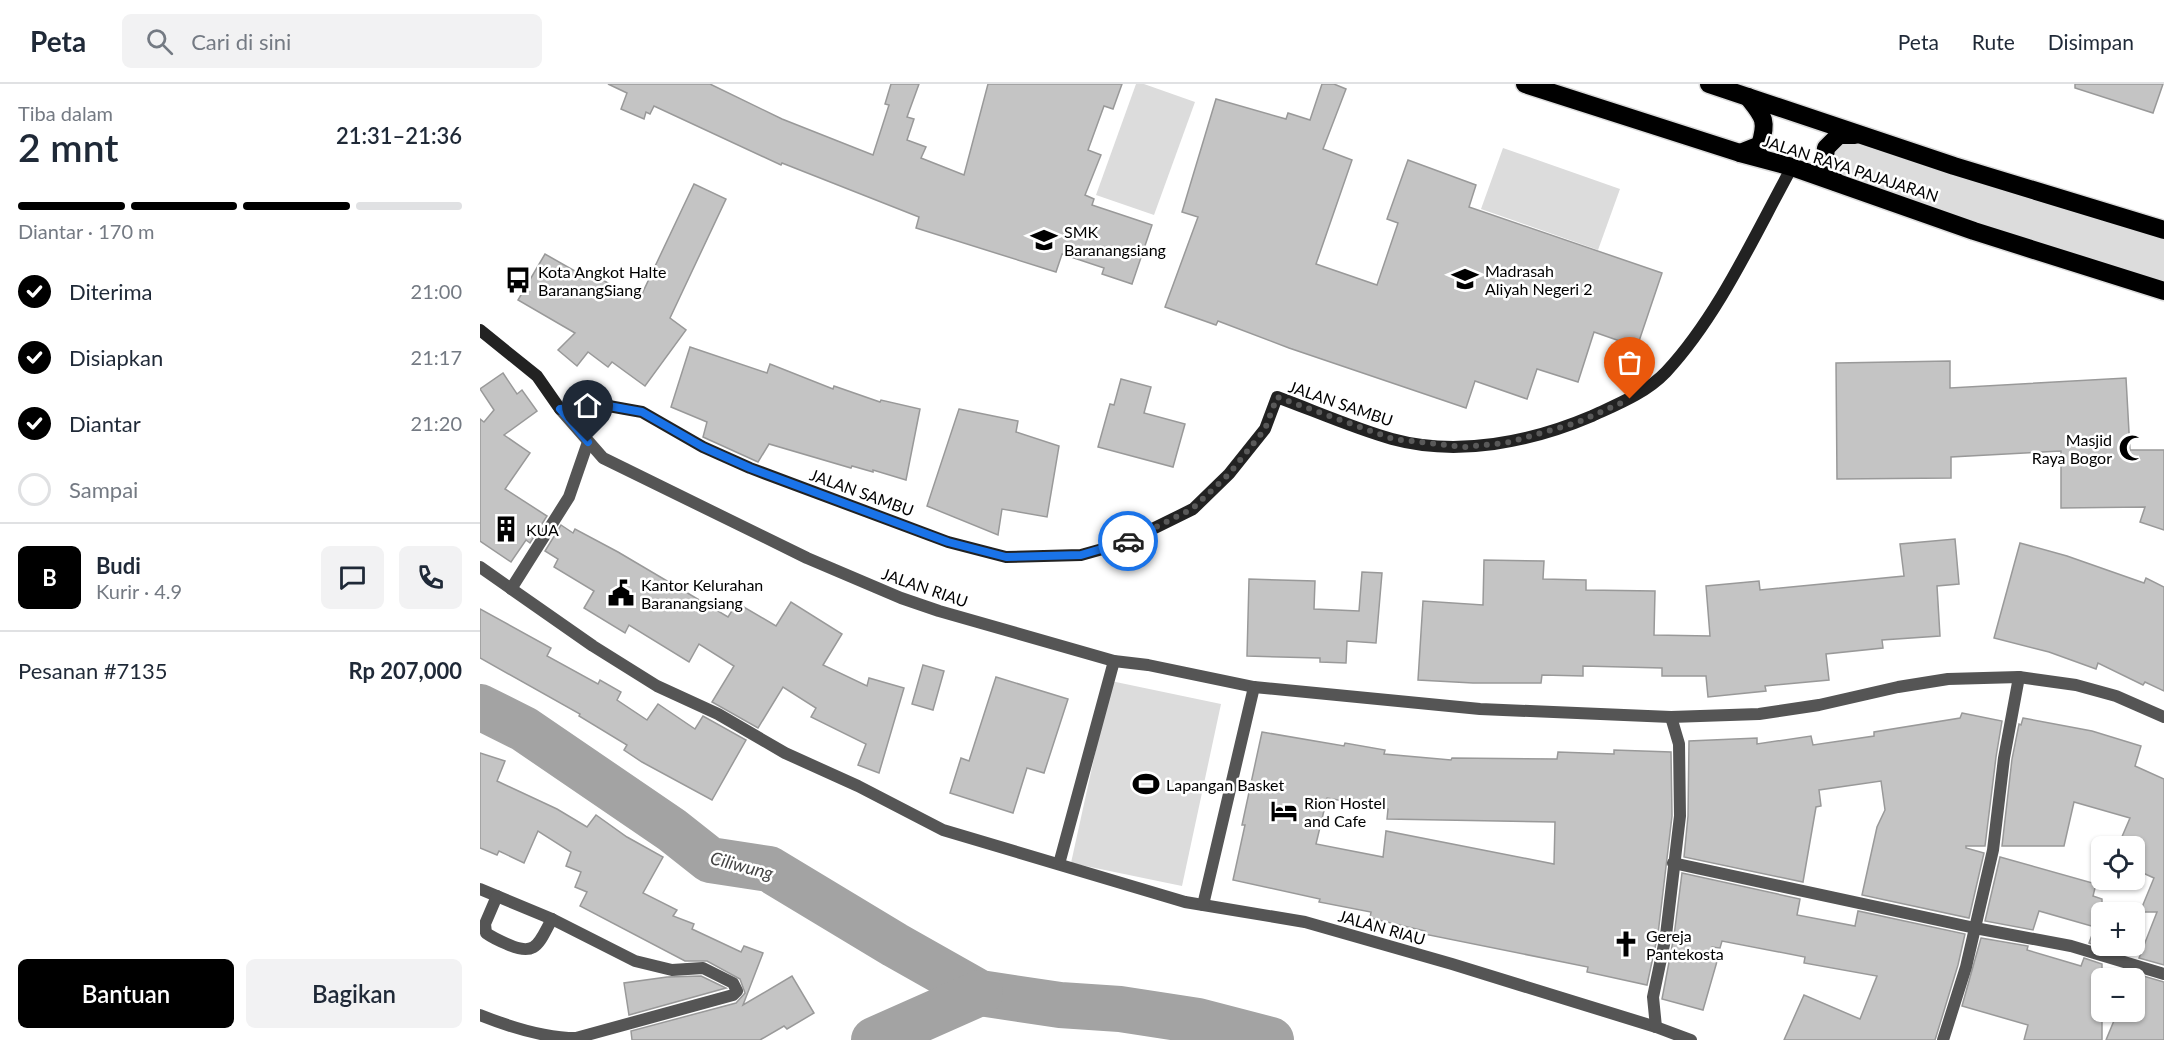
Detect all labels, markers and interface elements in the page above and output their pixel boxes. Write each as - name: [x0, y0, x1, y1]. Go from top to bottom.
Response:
- search box: [122, 14, 542, 68]
- text: Peta: [30, 24, 86, 58]
- icon: search: [143, 25, 176, 58]
- text: Cari di sini: [191, 28, 291, 55]
- text: Peta: [1898, 29, 1939, 54]
- text: Rute: [1972, 29, 2015, 54]
- text: Disimpan: [2048, 29, 2134, 54]
- text: Tiba dalam: [18, 101, 113, 125]
- text: 21:31–21:36: [336, 122, 462, 149]
- text: 2 mnt: [18, 124, 119, 170]
- street label: JALAN RAYA PAJAJARAN: [1761, 131, 1941, 205]
- text: Diantar · 170 m: [18, 219, 155, 243]
- place label: SMK Baranangsiang: [1064, 222, 1166, 259]
- school or university icon: SMK Baranangsiang: [1029, 225, 1059, 255]
- place label: Madrasah Aliyah Negeri 2: [1485, 261, 1593, 298]
- place label: Kota Angkot Halte BaranangSiang: [538, 262, 667, 299]
- school or university icon: Madrasah Aliyah Negeri 2: [1450, 264, 1480, 294]
- bus stop icon: Kota Angkot Halte BaranangSiang: [503, 265, 533, 295]
- icon: check: [18, 275, 51, 308]
- text: Diterima: [69, 278, 153, 305]
- text: 21:00: [411, 279, 462, 303]
- pin: [1604, 337, 1655, 399]
- icon: check: [18, 341, 51, 374]
- text: Disiapkan: [69, 344, 163, 371]
- text: 21:17: [411, 345, 462, 369]
- icon: bag: [1613, 346, 1646, 379]
- street label: JALAN SAMBU: [1286, 376, 1396, 430]
- pin: [562, 380, 613, 442]
- icon: home: [571, 389, 604, 422]
- icon: check: [18, 407, 51, 440]
- text: Diantar: [69, 410, 141, 437]
- text: 21:20: [411, 411, 462, 435]
- place label: Masjid Raya Bogor: [2032, 430, 2112, 467]
- mosque icon: Masjid Raya Bogor: [2117, 433, 2147, 463]
- street label: JALAN SAMBU: [808, 464, 916, 520]
- text: Sampai: [69, 476, 138, 503]
- courier: [1098, 511, 1158, 571]
- building icon: KUA: [491, 514, 521, 544]
- place label: KUA: [526, 520, 559, 539]
- icon: car: [1112, 525, 1145, 558]
- button: chat: [321, 546, 384, 609]
- button: phone: [399, 546, 462, 609]
- text: Budi: [96, 552, 141, 579]
- street label: JALAN RIAU: [880, 563, 970, 611]
- text: B: [42, 564, 57, 591]
- place label: Kantor Kelurahan Baranangsiang: [641, 575, 763, 612]
- public building icon: Kantor Kelurahan Baranangsiang: [606, 578, 636, 608]
- text: Kurir · 4.9: [96, 579, 182, 603]
- text: Pesanan #7135: [18, 657, 168, 684]
- text: Rp 207,000: [348, 657, 462, 684]
- sports icon: Lapangan Basket: [1131, 769, 1161, 799]
- place label: Lapangan Basket: [1166, 775, 1284, 794]
- place label: Rion Hostel and Cafe: [1304, 793, 1386, 830]
- hotel icon: Rion Hostel and Cafe: [1269, 796, 1299, 826]
- map controls: [2091, 836, 2145, 1022]
- button: locate: [2091, 836, 2145, 890]
- water label: Ciliwung: [708, 846, 776, 884]
- button: +: [2091, 902, 2145, 956]
- street label: JALAN RIAU: [1336, 906, 1428, 948]
- place label: Gereja Pantekosta: [1646, 926, 1724, 963]
- church icon: Gereja Pantekosta: [1611, 929, 1641, 959]
- button: Bantuan: [18, 959, 234, 1028]
- button: Bagikan: [246, 959, 462, 1028]
- button: −: [2091, 968, 2145, 1022]

